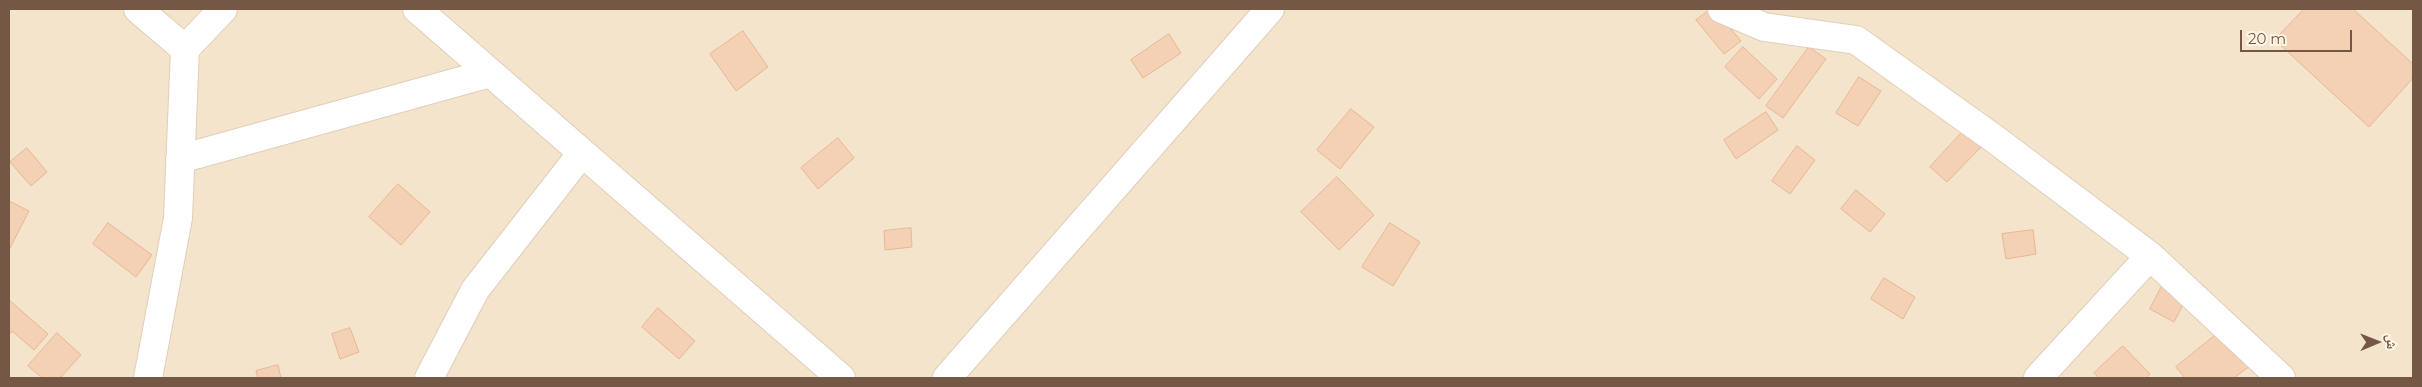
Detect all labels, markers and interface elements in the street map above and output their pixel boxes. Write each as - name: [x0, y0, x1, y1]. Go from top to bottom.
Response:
- scale bar: [2242, 20, 2354, 52]
- text: 20 m: [2248, 29, 2286, 48]
- north arrow: [2352, 317, 2402, 367]
- text: ش: [2383, 334, 2401, 349]

